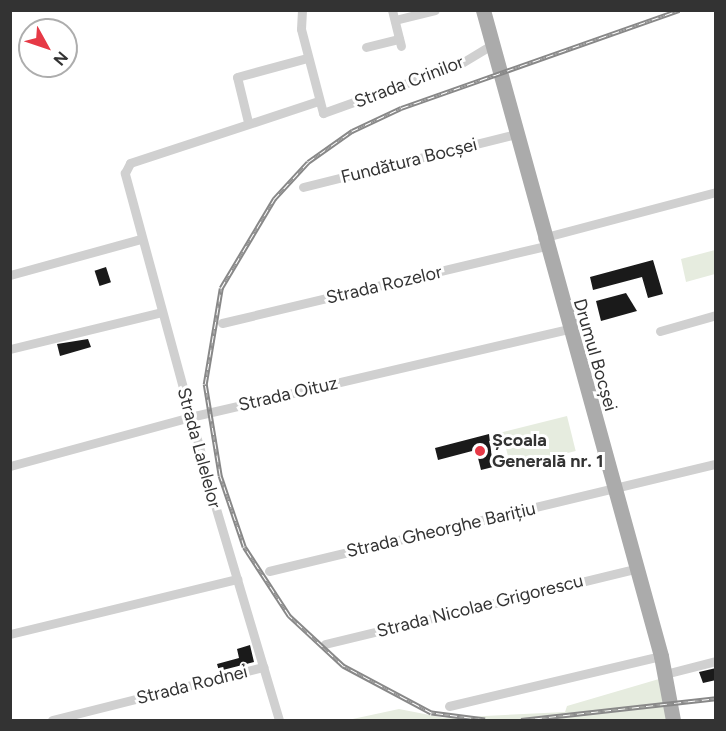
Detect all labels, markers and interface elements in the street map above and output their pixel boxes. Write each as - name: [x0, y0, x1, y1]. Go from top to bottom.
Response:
- north arrow: [18, 18, 78, 78]
- text: N: [49, 48, 72, 69]
- street label: Strada Crinilor: [351, 51, 467, 113]
- street label: Fundătura Bocșei: [339, 134, 479, 188]
- street label: Strada Rozelor: [324, 261, 444, 309]
- street label: Drumul Bocșei: [569, 296, 621, 414]
- street label: Strada Oituz: [236, 372, 340, 416]
- street label: Strada Lalelelor: [173, 385, 225, 511]
- place label: Școala Generală nr. 1: [492, 430, 604, 472]
- marker: Școala Generală nr. 1: [473, 444, 487, 458]
- street label: Strada Gheorghe Barițiu: [344, 498, 538, 562]
- street label: Strada Nicolae Grigorescu: [375, 570, 585, 642]
- street label: Strada Rodnei: [134, 661, 250, 709]

